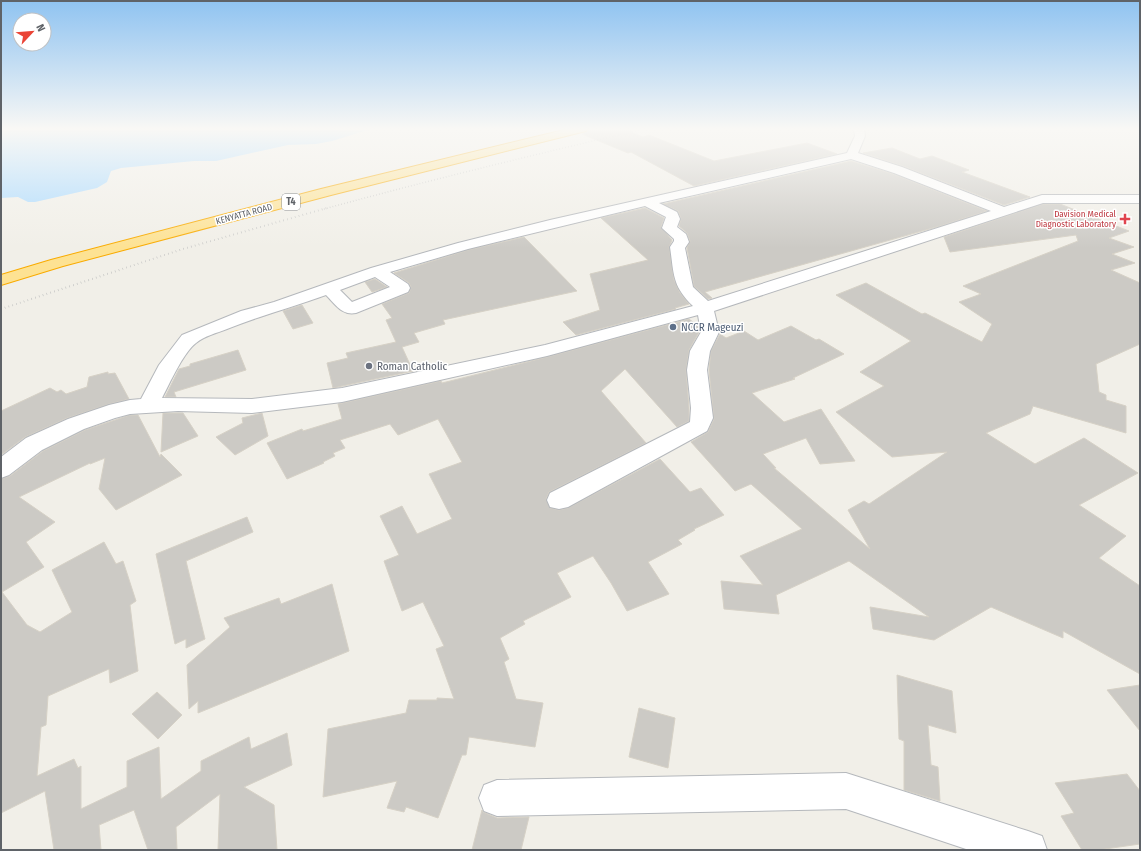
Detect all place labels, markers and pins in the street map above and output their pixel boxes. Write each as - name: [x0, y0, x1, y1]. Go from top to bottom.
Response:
- place label: Davision Medical Diagnostic Laboratory: [1036, 209, 1117, 229]
- marker: Davision Medical Diagnostic Laboratory: [1119, 213, 1131, 225]
- place label: NCCR Mageuzi: [681, 321, 744, 334]
- marker: NCCR Mageuzi: [668, 322, 678, 332]
- place label: Roman Catholic: [377, 360, 448, 373]
- marker: Roman Catholic: [364, 361, 374, 371]

